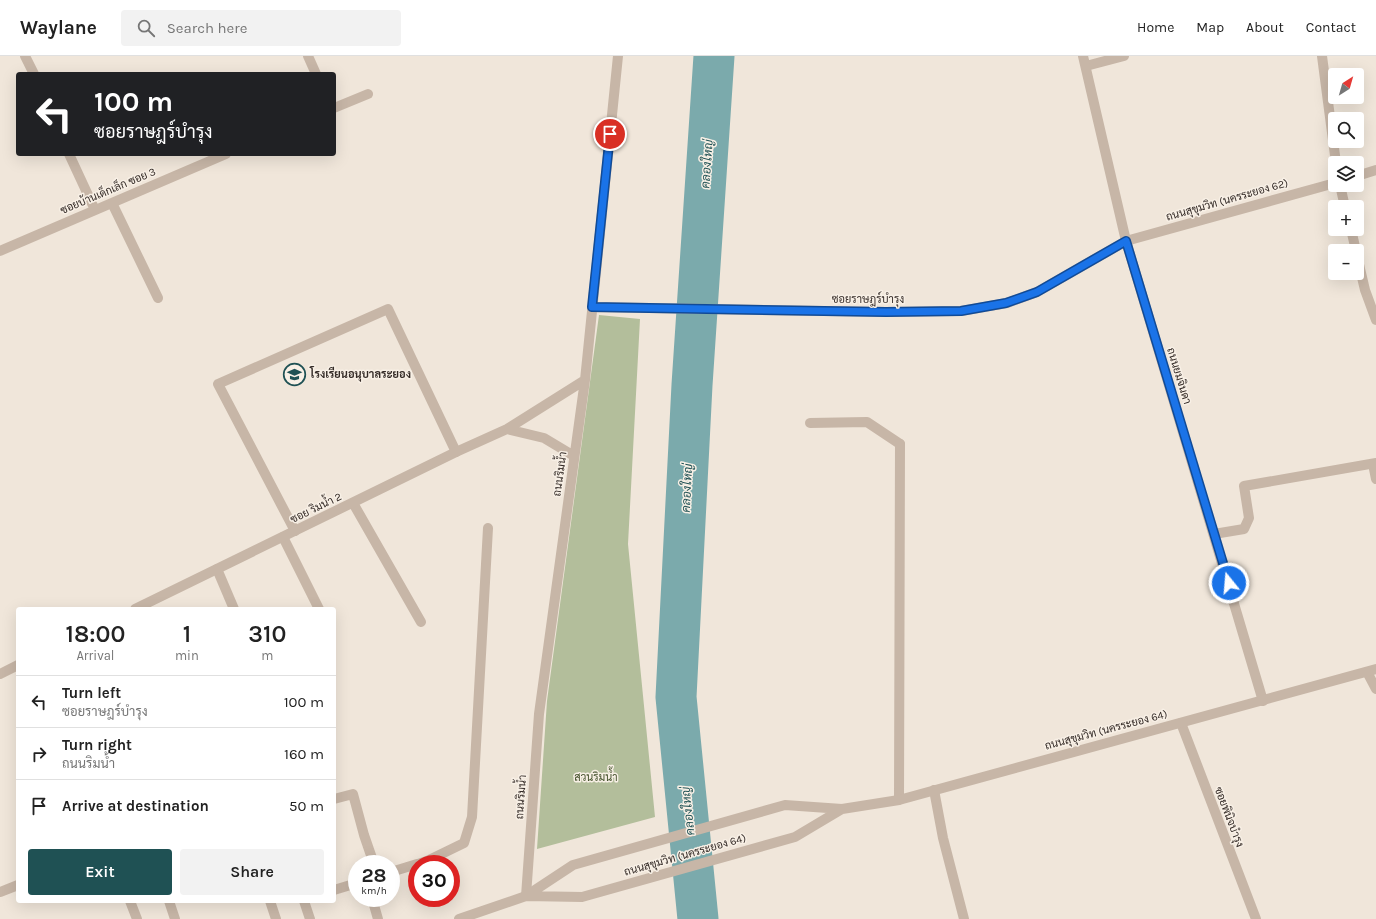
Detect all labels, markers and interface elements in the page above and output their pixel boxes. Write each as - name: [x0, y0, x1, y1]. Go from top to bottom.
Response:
- search box: [121, 10, 401, 46]
- text: Waylane: [20, 17, 97, 39]
- icon: search: [135, 17, 157, 39]
- text: Search here: [167, 19, 247, 37]
- text: Home: [1137, 19, 1174, 36]
- text: Map: [1196, 19, 1224, 36]
- text: About: [1246, 19, 1284, 36]
- text: Contact: [1306, 19, 1356, 36]
- north arrow: [1328, 68, 1364, 104]
- map controls: [1328, 68, 1364, 280]
- text: 100 m: [94, 85, 173, 118]
- icon: left: [28, 88, 80, 140]
- button: search: [1328, 112, 1364, 148]
- pin: [593, 117, 627, 151]
- text: ซอยราษฎร์บำรุง: [94, 121, 213, 143]
- icon: arrive: [599, 123, 621, 145]
- water label: คลองใหญ่: [697, 138, 716, 189]
- button: layers: [1328, 156, 1364, 192]
- street label: ซอยบ้านเด็กเล็ก ซอย 3: [57, 162, 158, 217]
- street label: ถนนสุขุมวิท (นครระยอง 62): [1164, 176, 1290, 226]
- button: +: [1328, 200, 1364, 236]
- button: −: [1328, 244, 1364, 280]
- street label: ซอยราษฎร์บำรุง: [832, 291, 904, 308]
- street label: ถนนยมจินดา: [1164, 346, 1194, 406]
- school or university icon: โรงเรียนอนุบาลระยอง: [282, 361, 308, 387]
- place label: โรงเรียนอนุบาลระยอง: [309, 366, 411, 382]
- street label: ถนนริมน้ำ: [545, 450, 570, 497]
- water label: คลองใหญ่: [678, 462, 695, 513]
- street label: ซอย ริมน้ำ 2: [286, 485, 344, 526]
- position arrow: [1208, 562, 1250, 604]
- text: 18:00: [66, 620, 125, 648]
- text: 1: [183, 620, 191, 648]
- text: 310: [248, 620, 286, 648]
- text: Arrival: [76, 648, 114, 663]
- text: min: [175, 648, 199, 663]
- text: m: [261, 648, 273, 663]
- text: Turn left: [62, 684, 121, 702]
- icon: left: [28, 691, 50, 713]
- text: 100 m: [284, 693, 324, 711]
- text: ซอยราษฎร์บำรุง: [62, 704, 148, 719]
- street label: ถนนสุขุมวิท (นครระยอง 64): [1043, 707, 1169, 755]
- text: Turn right: [62, 736, 132, 754]
- icon: right: [28, 743, 50, 765]
- text: 160 m: [284, 745, 324, 763]
- text: ถนนริมน้ำ: [62, 756, 115, 771]
- park label: สวนริมน้ำ: [574, 766, 618, 784]
- street label: ถนนริมน้ำ: [508, 774, 529, 820]
- water label: คลองใหญ่: [677, 785, 698, 836]
- street label: ซอยพินิจบำรุง: [1210, 785, 1247, 850]
- icon: arrive: [28, 795, 50, 817]
- text: Arrive at destination: [62, 797, 209, 815]
- text: 50 m: [289, 797, 324, 815]
- street label: ถนนสุขุมวิท (นครระยอง 64): [622, 831, 748, 881]
- button: Exit: [28, 849, 172, 895]
- button: Share: [180, 849, 324, 895]
- speed limit sign: 30: [408, 855, 460, 907]
- text: 28: [361, 864, 387, 887]
- text: km/h: [361, 885, 387, 897]

